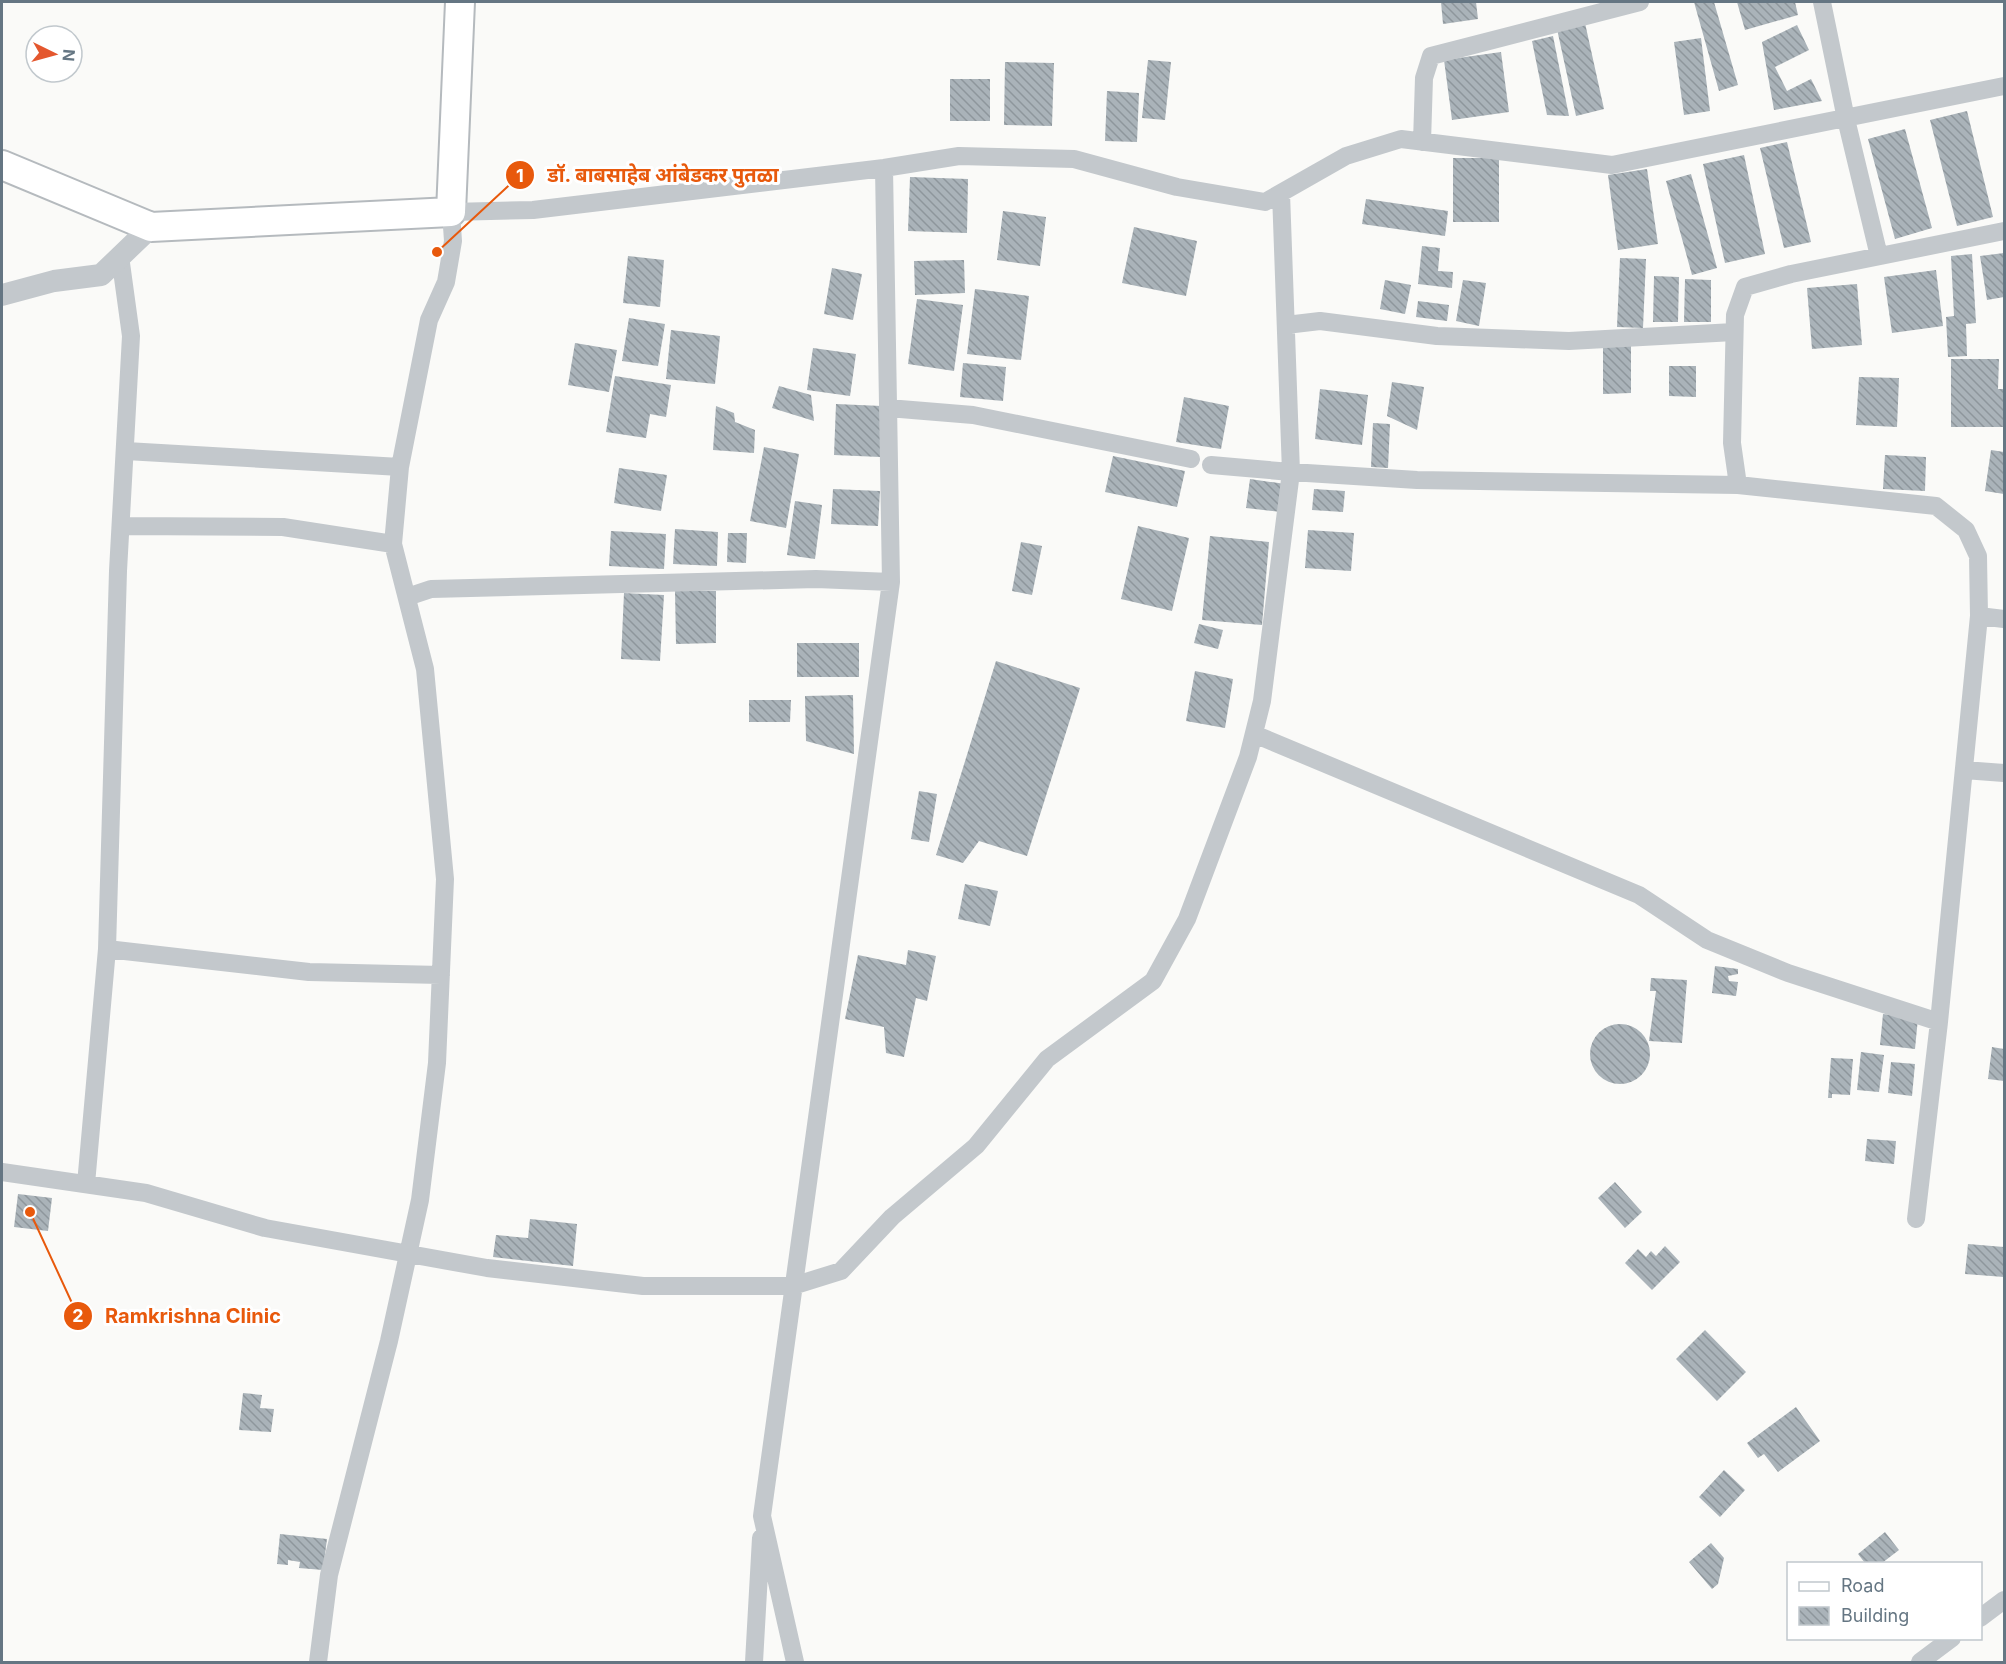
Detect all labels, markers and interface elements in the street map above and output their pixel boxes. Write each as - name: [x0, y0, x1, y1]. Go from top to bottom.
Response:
- north arrow: [24, 24, 84, 84]
- text: N: [58, 48, 79, 62]
- callout: डॉ. बाबसाहेब आंबेडकर पुतळा: [505, 156, 791, 194]
- text: डॉ. बाबसाहेब आंबेडकर पुतळा: [546, 163, 780, 188]
- text: 1: [516, 165, 524, 186]
- callout: Ramkrishna Clinic: [63, 1297, 293, 1335]
- text: Ramkrishna Clinic: [105, 1304, 281, 1328]
- text: 2: [72, 1305, 84, 1326]
- legend: [1787, 1562, 1982, 1640]
- text: Road: [1841, 1575, 1884, 1596]
- text: Building: [1841, 1605, 1909, 1626]

